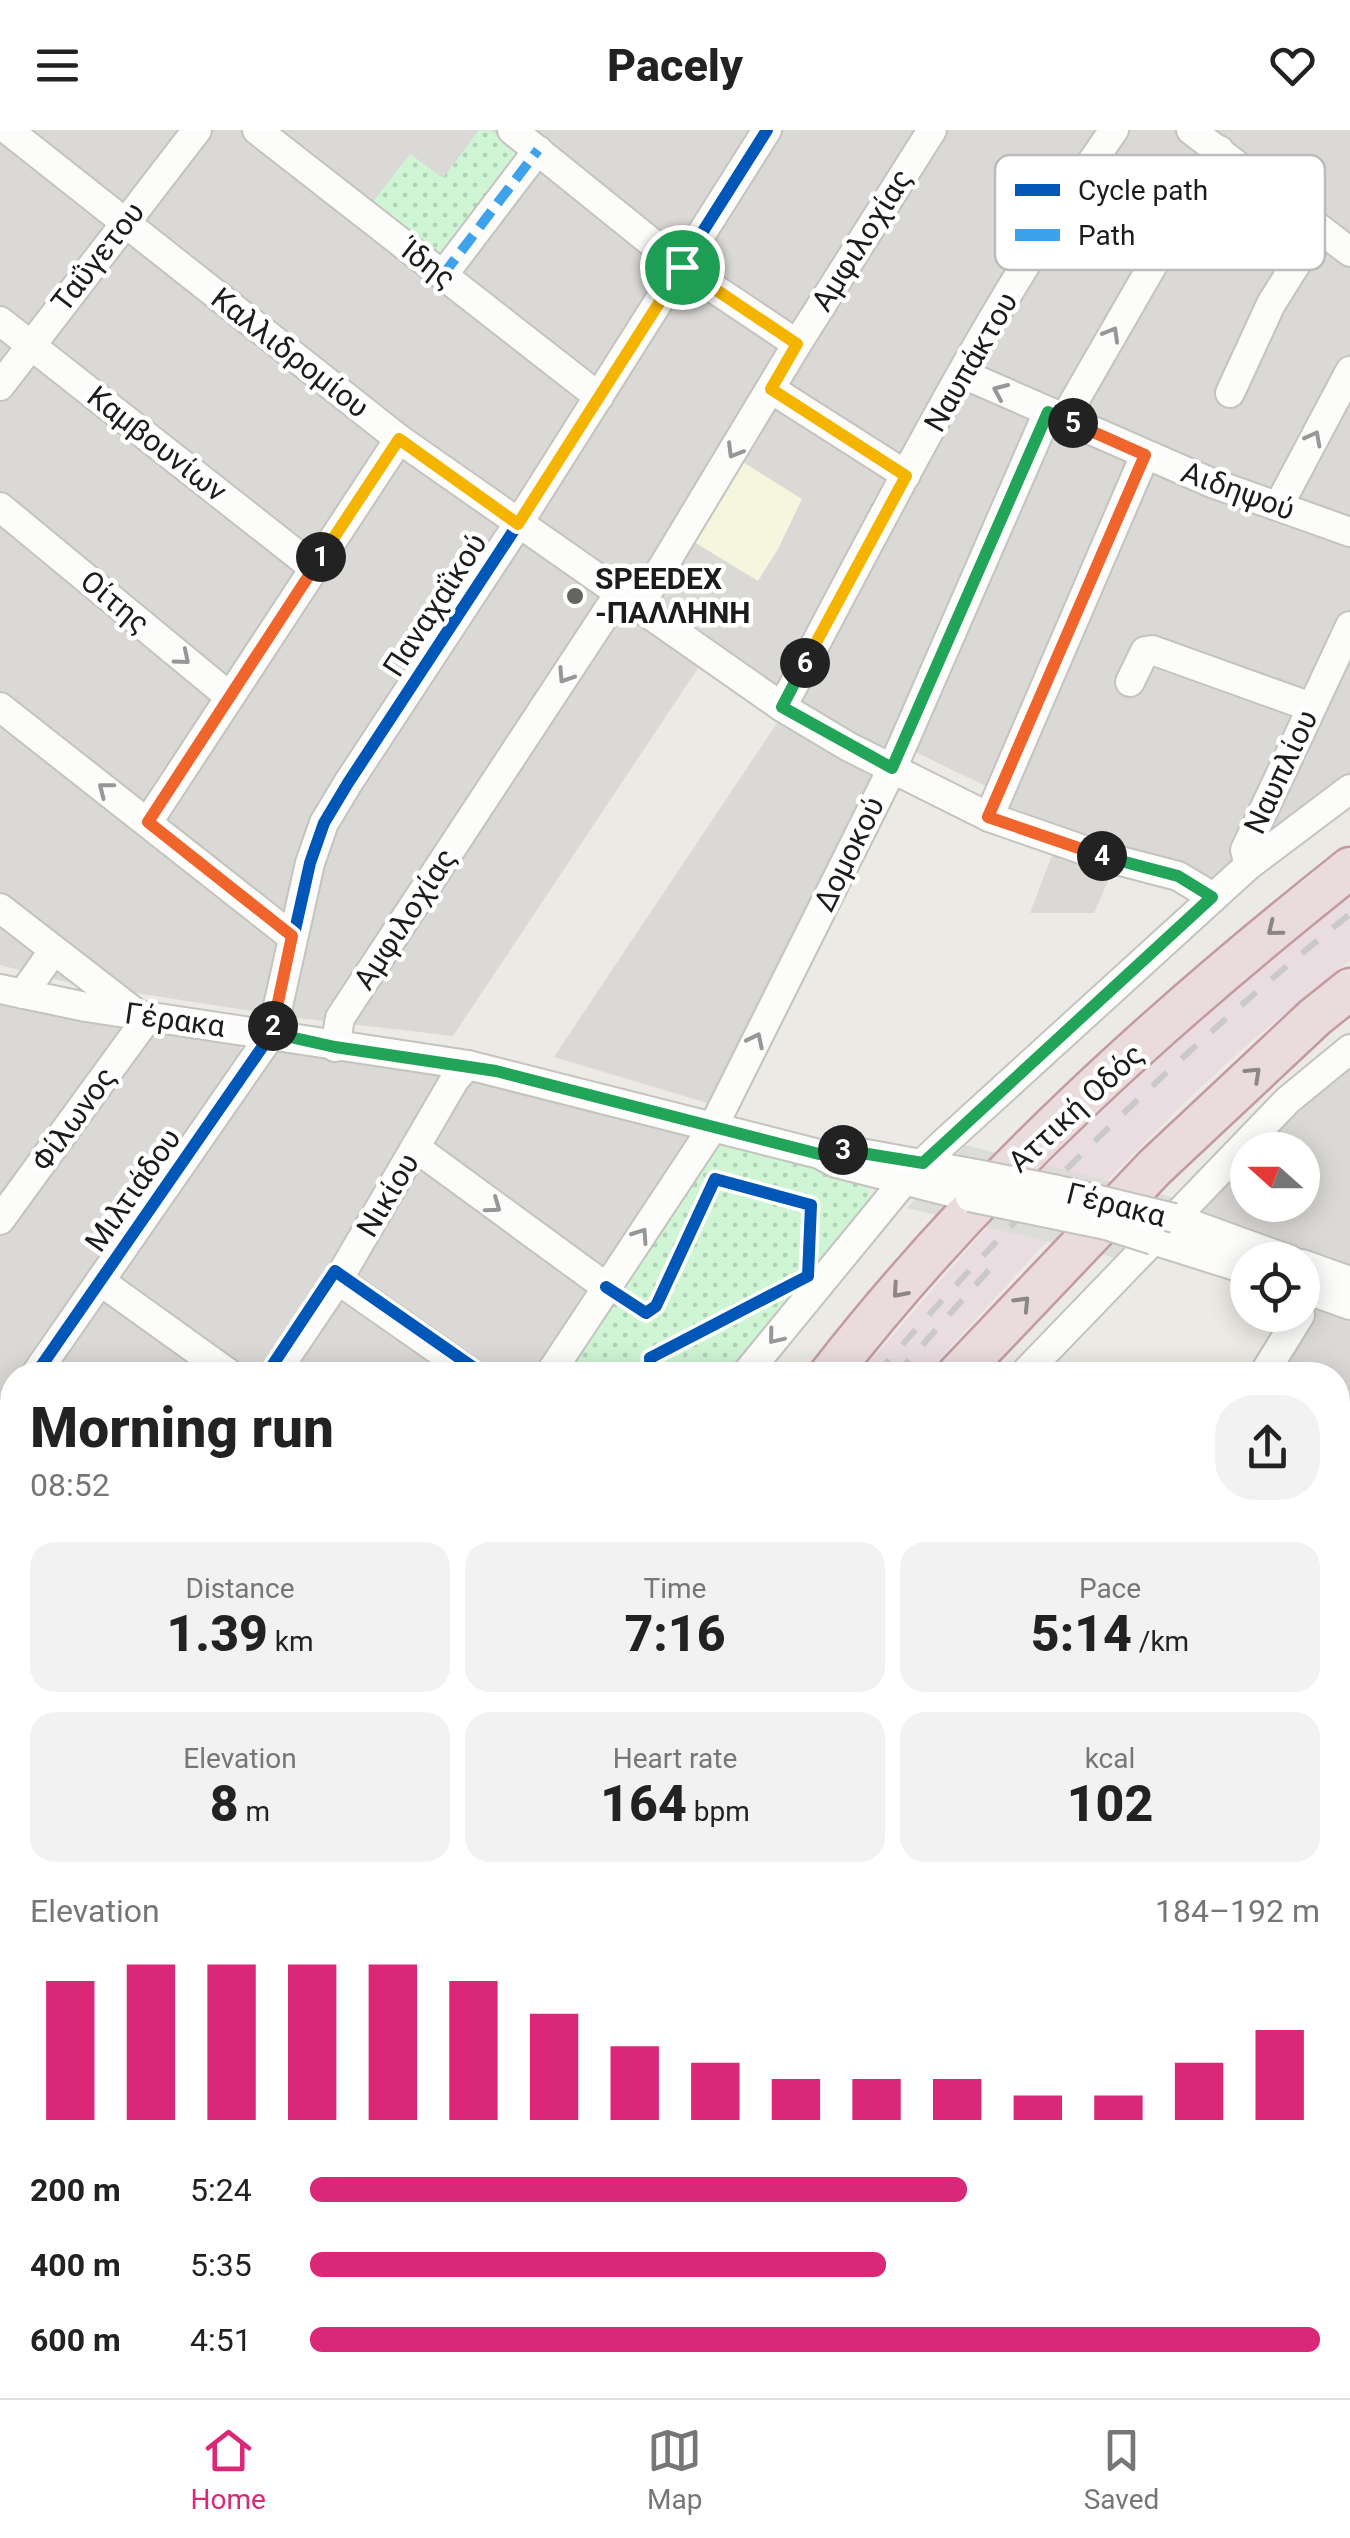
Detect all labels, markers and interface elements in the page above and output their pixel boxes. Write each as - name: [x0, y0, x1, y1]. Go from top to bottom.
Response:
- icon: menu: [30, 38, 85, 93]
- icon: heart: [1265, 38, 1320, 93]
- text: Pacely: [607, 39, 743, 92]
- legend: [995, 155, 1325, 270]
- street label: Αμφιλοχίας: [804, 162, 919, 317]
- text: Cycle path: [1078, 174, 1208, 207]
- street label: Ταΰγετου: [44, 195, 151, 319]
- text: Path: [1078, 219, 1135, 252]
- pin: [640, 225, 725, 310]
- street label: Ίδης: [392, 230, 463, 296]
- icon: arrive: [655, 240, 710, 295]
- street label: Καλλιδρομίου: [205, 280, 376, 425]
- street label: Ναυπάκτου: [917, 286, 1024, 438]
- one-way arrow: [1100, 327, 1119, 345]
- street label: Καμβουνίων: [81, 378, 234, 509]
- one-way arrow: [992, 383, 1010, 403]
- pin: 5: [1048, 398, 1098, 448]
- text: 5: [1065, 406, 1081, 439]
- one-way arrow: [1302, 431, 1322, 449]
- one-way arrow: [727, 440, 746, 458]
- street label: Αιδηψού: [1177, 454, 1300, 527]
- street label: Παναχαΐκού: [375, 527, 494, 683]
- pin: 1: [296, 532, 346, 582]
- text: 1: [313, 540, 329, 573]
- place label: SPEEDEX -ΠΑΛΛΗΝΗ: [595, 561, 751, 630]
- street label: Οίτης: [74, 563, 157, 640]
- marker: SPEEDEX -ΠΑΛΛΗΝΗ: [564, 585, 586, 607]
- pin: 6: [780, 638, 830, 688]
- one-way arrow: [172, 646, 190, 664]
- text: 6: [797, 646, 813, 679]
- one-way arrow: [558, 666, 577, 684]
- street label: Ναυπλίου: [1237, 704, 1324, 839]
- one-way arrow: [98, 783, 116, 800]
- street label: Δομοκού: [806, 791, 891, 916]
- pin: 4: [1077, 831, 1127, 881]
- text: 4: [1094, 839, 1110, 872]
- street label: Αμφιλοχίας: [346, 842, 463, 996]
- one-way arrow: [1267, 917, 1285, 934]
- street label: Γέρακα: [123, 995, 227, 1044]
- pin: 2: [248, 1001, 298, 1051]
- text: 2: [265, 1009, 281, 1042]
- one-way arrow: [744, 1032, 764, 1050]
- street label: Αττική Οδός: [1001, 1036, 1150, 1179]
- street label: Φίλωνος: [24, 1060, 123, 1178]
- one-way arrow: [1242, 1068, 1261, 1086]
- street label: Μιλτιάδου: [78, 1121, 188, 1258]
- pin: 3: [818, 1125, 868, 1175]
- north arrow: [1230, 1132, 1320, 1222]
- map controls: [1230, 1132, 1320, 1332]
- text: 3: [835, 1133, 851, 1166]
- street label: Νικίου: [349, 1147, 426, 1243]
- street label: Γέρακα: [1063, 1175, 1169, 1234]
- one-way arrow: [483, 1193, 502, 1212]
- one-way arrow: [629, 1228, 647, 1247]
- button: locate: [1230, 1242, 1320, 1332]
- one-way arrow: [892, 1280, 910, 1298]
- one-way arrow: [1011, 1297, 1029, 1315]
- one-way arrow: [769, 1326, 787, 1344]
- button: share: [1215, 1395, 1320, 1500]
- text: Morning run: [30, 1396, 334, 1460]
- text: 08:52: [30, 1466, 110, 1504]
- text: Distance: [186, 1572, 295, 1605]
- text: Time: [644, 1572, 706, 1605]
- text: Pace: [1079, 1572, 1141, 1605]
- text: 1.39: [166, 1605, 268, 1663]
- text: 7:16: [624, 1605, 726, 1663]
- text: 5:14: [1031, 1605, 1132, 1663]
- text: km: [268, 1625, 314, 1658]
- text: /km: [1132, 1625, 1189, 1658]
- text: Elevation: [183, 1742, 297, 1775]
- text: Heart rate: [613, 1742, 737, 1775]
- text: kcal: [1085, 1742, 1135, 1775]
- text: 8: [210, 1775, 239, 1833]
- text: 164: [600, 1775, 687, 1833]
- text: 102: [1067, 1775, 1153, 1833]
- text: m: [239, 1795, 270, 1828]
- text: bpm: [687, 1795, 750, 1828]
- text: Elevation: [30, 1892, 160, 1930]
- text: 184–192 m: [1155, 1892, 1320, 1930]
- text: 200 m: [30, 2171, 121, 2209]
- text: 5:24: [190, 2171, 252, 2209]
- text: 400 m: [30, 2246, 121, 2284]
- text: 5:35: [190, 2246, 252, 2284]
- text: 600 m: [30, 2321, 121, 2359]
- text: 4:51: [190, 2321, 252, 2359]
- tab: Home: [191, 2423, 266, 2516]
- tab: Map: [647, 2423, 703, 2516]
- tab: Saved: [1084, 2423, 1159, 2516]

